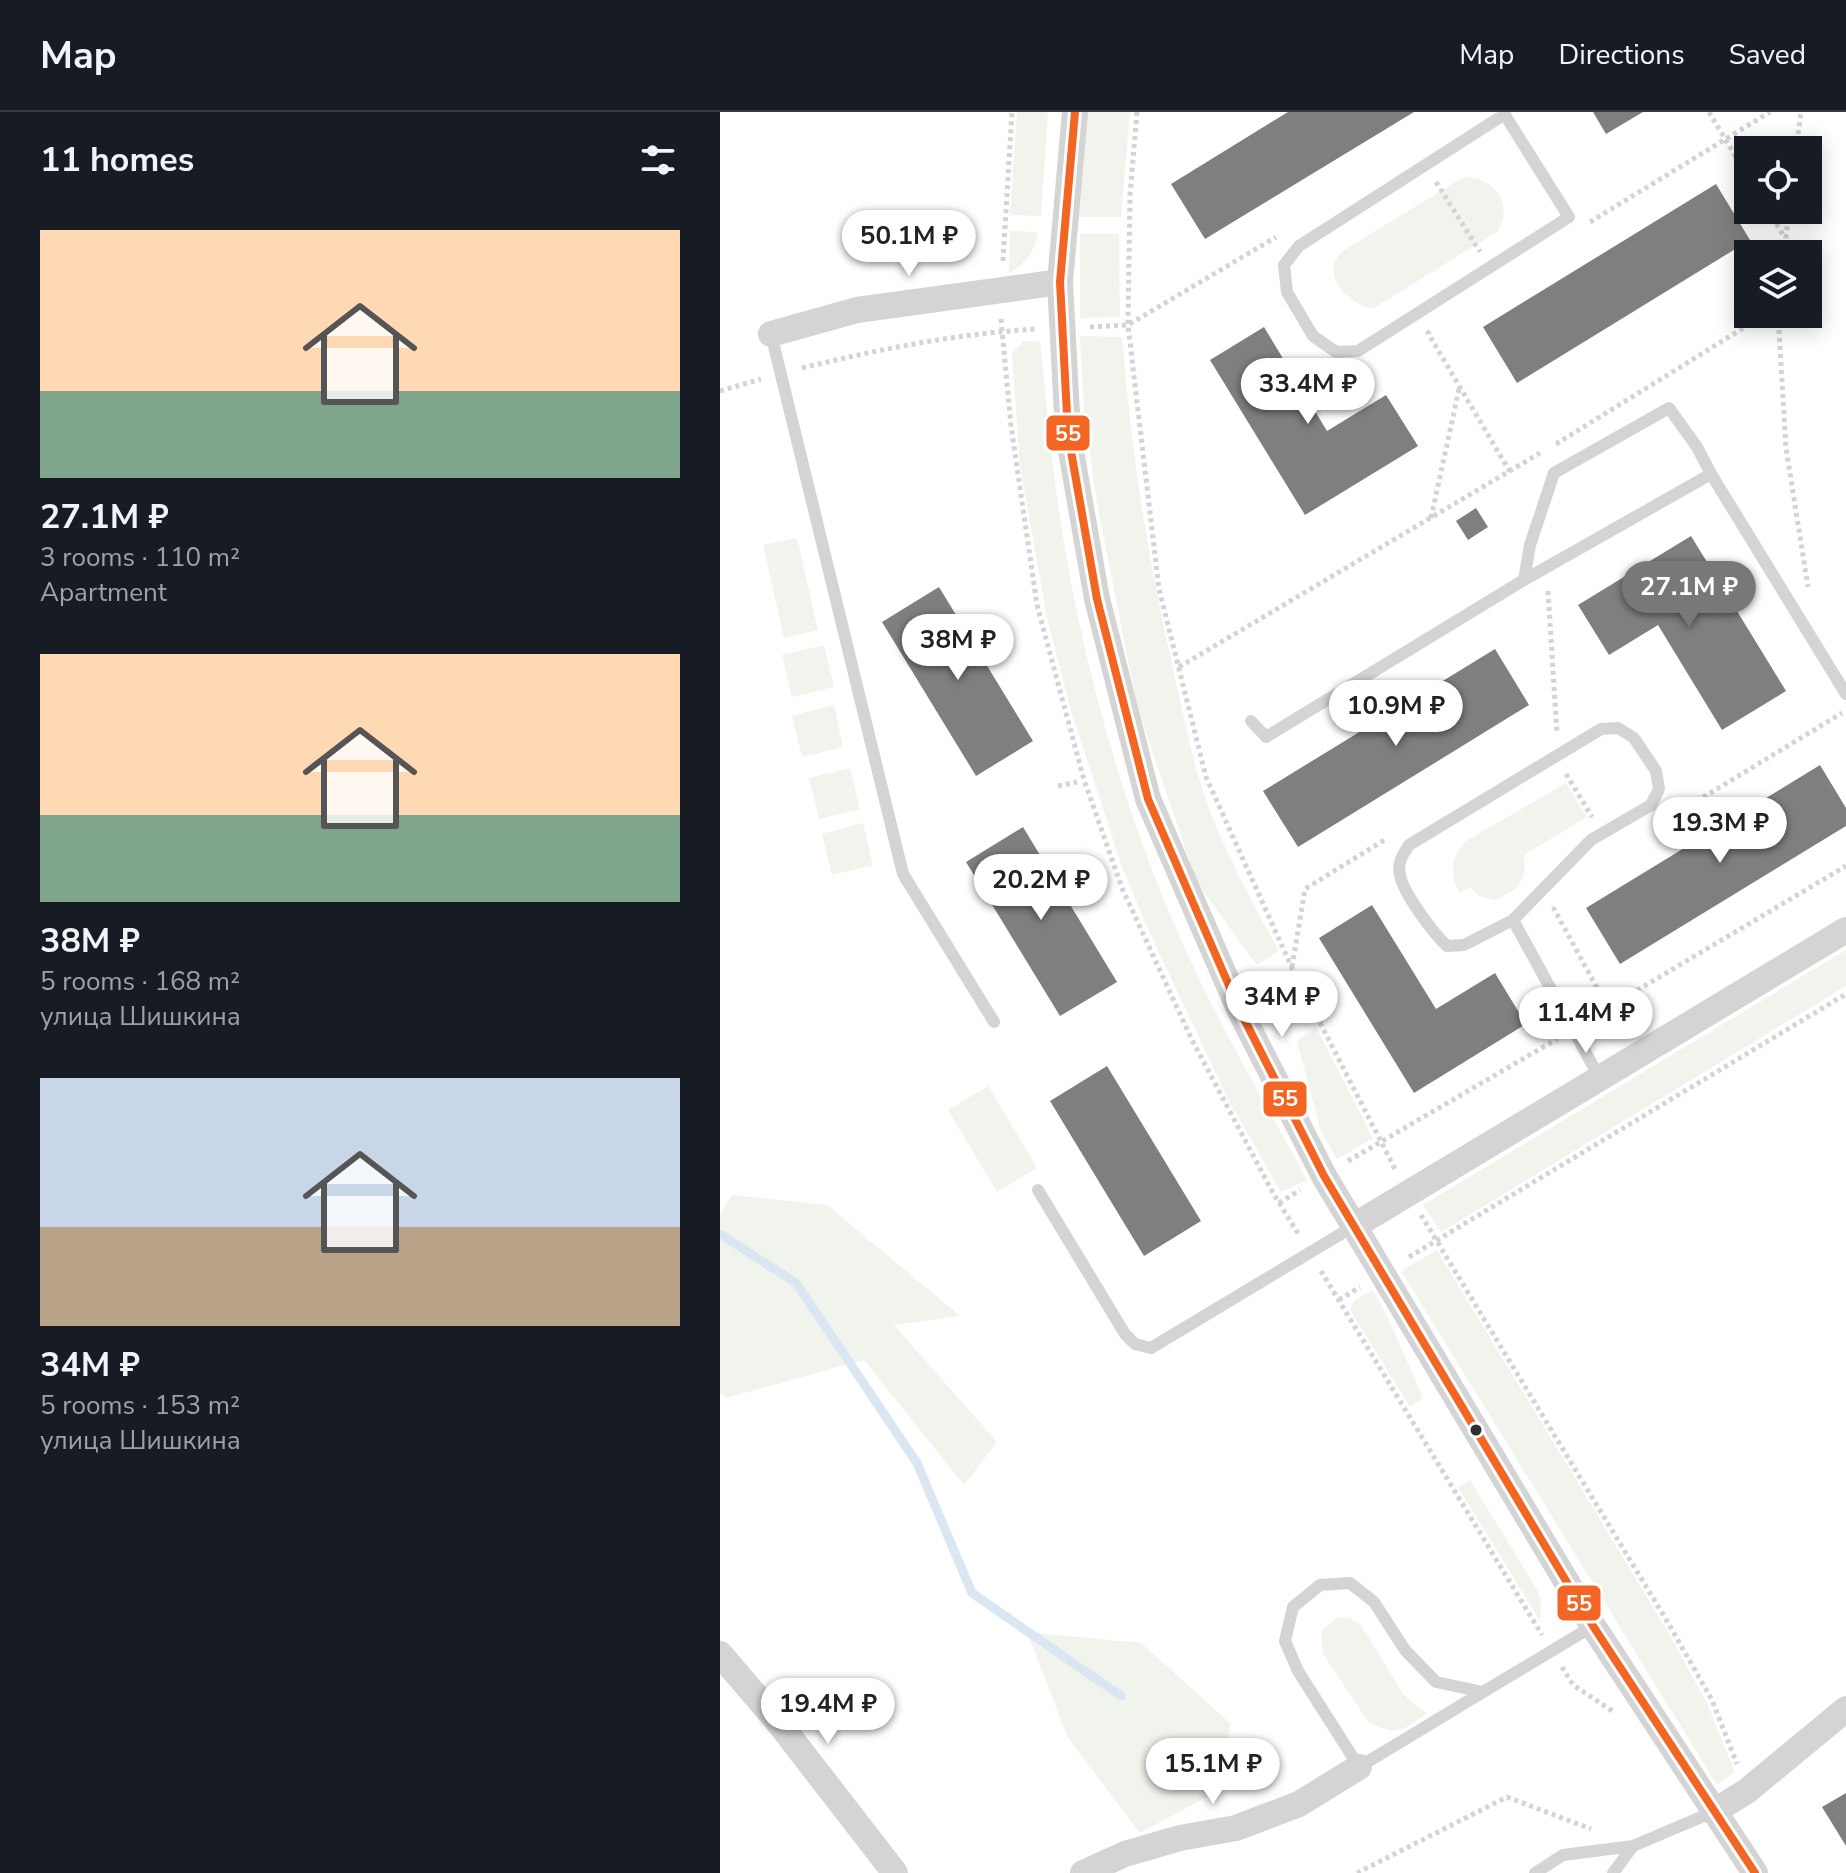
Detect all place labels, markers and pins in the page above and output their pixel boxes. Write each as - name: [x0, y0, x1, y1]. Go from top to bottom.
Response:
- pin: 50.1M ₽: [835, 210, 983, 278]
- pin: 33.4M ₽: [1234, 358, 1382, 426]
- pin: 27.1M ₽: [1615, 561, 1763, 629]
- pin: 38M ₽: [902, 614, 1014, 682]
- pin: 10.9M ₽: [1322, 680, 1470, 748]
- pin: 19.3M ₽: [1646, 797, 1794, 865]
- pin: 20.2M ₽: [967, 854, 1115, 922]
- pin: 34M ₽: [1226, 971, 1338, 1039]
- pin: 11.4M ₽: [1512, 987, 1660, 1055]
- unlabelled marker: [1468, 1422, 1484, 1438]
- pin: 19.4M ₽: [754, 1678, 902, 1746]
- pin: 15.1M ₽: [1139, 1738, 1287, 1806]

